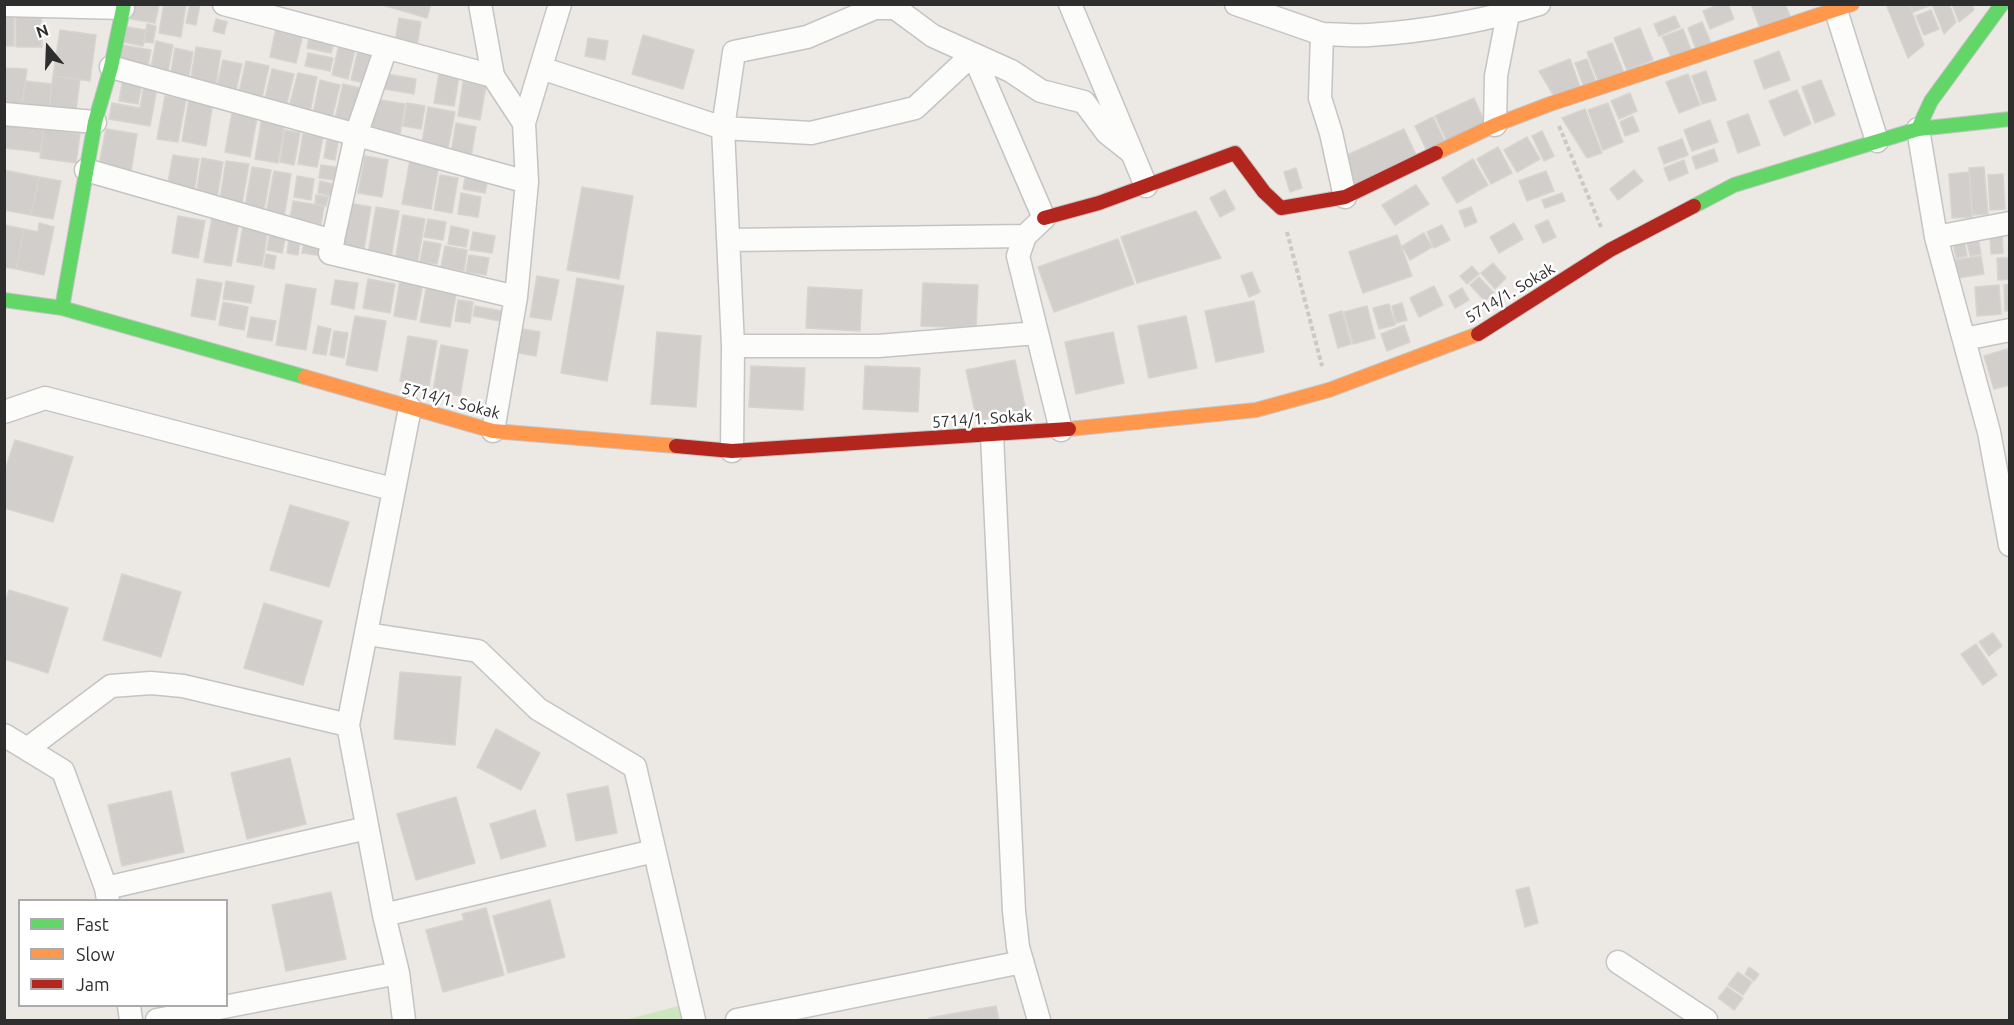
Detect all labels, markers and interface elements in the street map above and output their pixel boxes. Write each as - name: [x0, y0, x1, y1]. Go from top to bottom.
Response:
- north arrow: [18, 18, 78, 78]
- text: N: [34, 21, 51, 41]
- street label: 5714/1. Sokak: [1462, 259, 1558, 327]
- street label: 5714/1. Sokak: [400, 379, 502, 423]
- street label: 5714/1. Sokak: [931, 406, 1033, 432]
- legend: [18, 899, 228, 1007]
- text: Fast: [76, 914, 109, 934]
- text: Slow: [76, 944, 115, 964]
- text: Jam: [76, 974, 110, 994]

